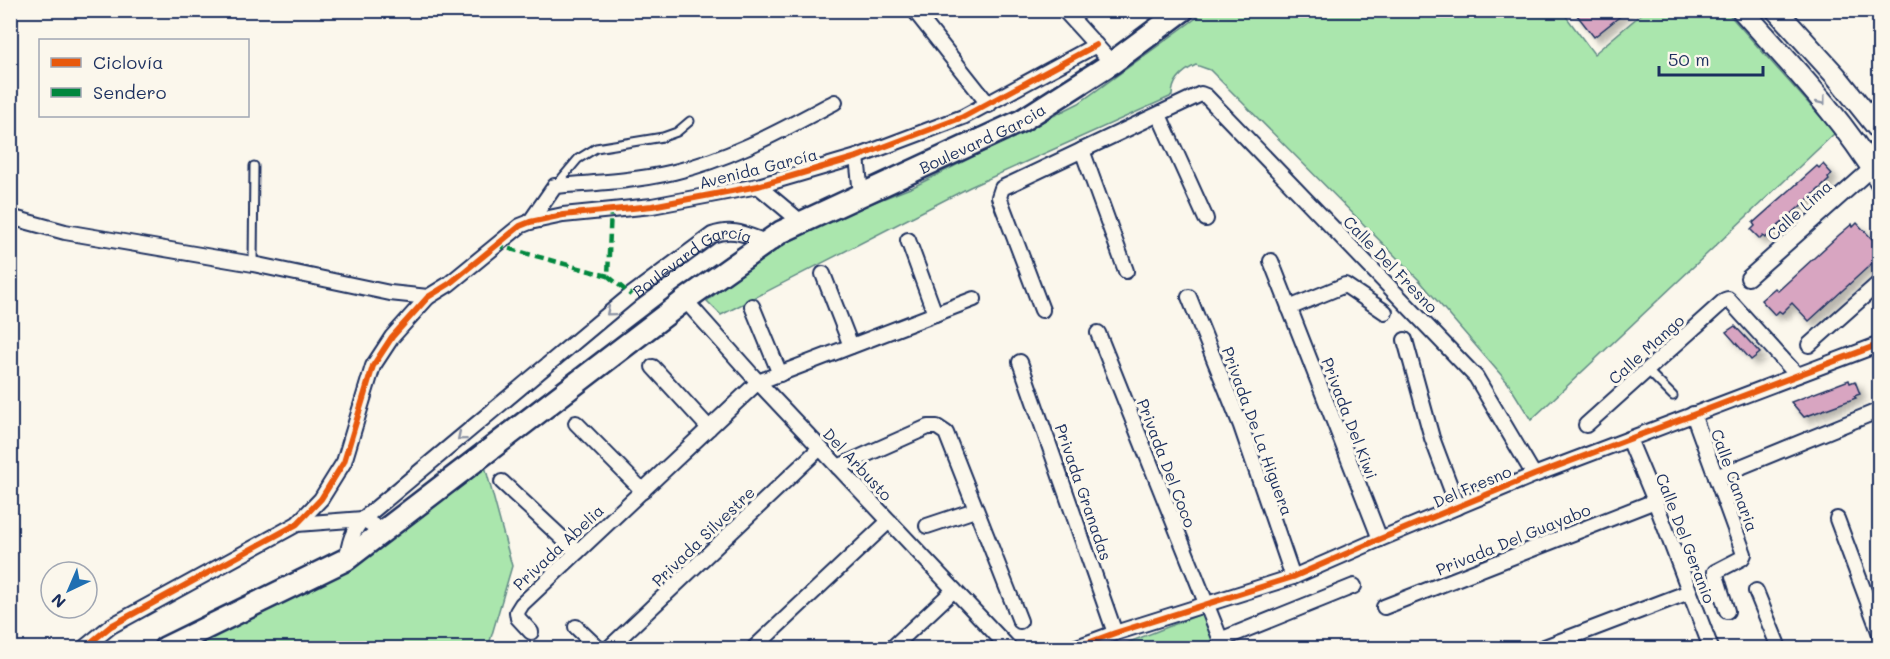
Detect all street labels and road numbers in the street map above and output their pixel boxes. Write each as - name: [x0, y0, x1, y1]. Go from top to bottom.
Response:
- street label: Boulevard Garcia: [915, 98, 1049, 177]
- street label: Avenida García: [697, 143, 819, 193]
- street label: Calle Lima: [1762, 175, 1836, 245]
- street label: Calle Del Fresno: [1339, 211, 1443, 317]
- street label: Boulevard García: [628, 221, 755, 301]
- street label: Calle Mango: [1604, 309, 1688, 389]
- street label: Privada De La Higuera: [1218, 344, 1298, 518]
- street label: Privada Del Kiwi: [1317, 354, 1383, 482]
- street label: Privada Del Coco: [1133, 396, 1201, 530]
- street label: Privada Granadas: [1051, 421, 1117, 563]
- street label: Del Arbusto: [819, 423, 897, 505]
- street label: Calle Canaria: [1707, 426, 1763, 534]
- street label: Del Fresno: [1430, 460, 1514, 512]
- street label: Calle Del Geranio: [1652, 470, 1720, 606]
- street label: Privada Silvestre: [647, 481, 759, 591]
- street label: Privada Del Guayabo: [1433, 498, 1593, 580]
- street label: Privada Abelia: [508, 500, 608, 594]

